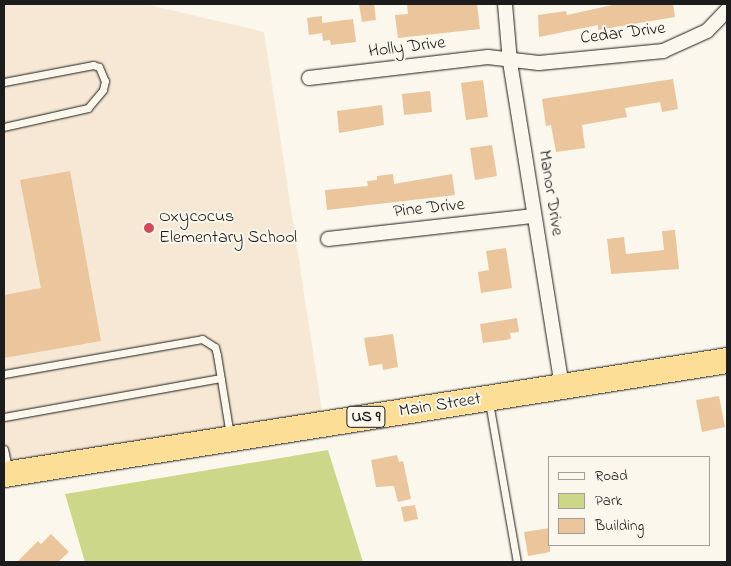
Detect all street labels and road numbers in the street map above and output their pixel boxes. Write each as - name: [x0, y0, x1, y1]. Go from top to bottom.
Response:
- street label: Cedar Drive: [579, 18, 667, 50]
- street label: Holly Drive: [367, 33, 447, 63]
- street label: Manor Drive: [533, 149, 567, 237]
- street label: Pine Drive: [392, 195, 466, 223]
- street label: Main Street: [398, 389, 482, 423]
- road number: US 9: [346, 404, 386, 431]

